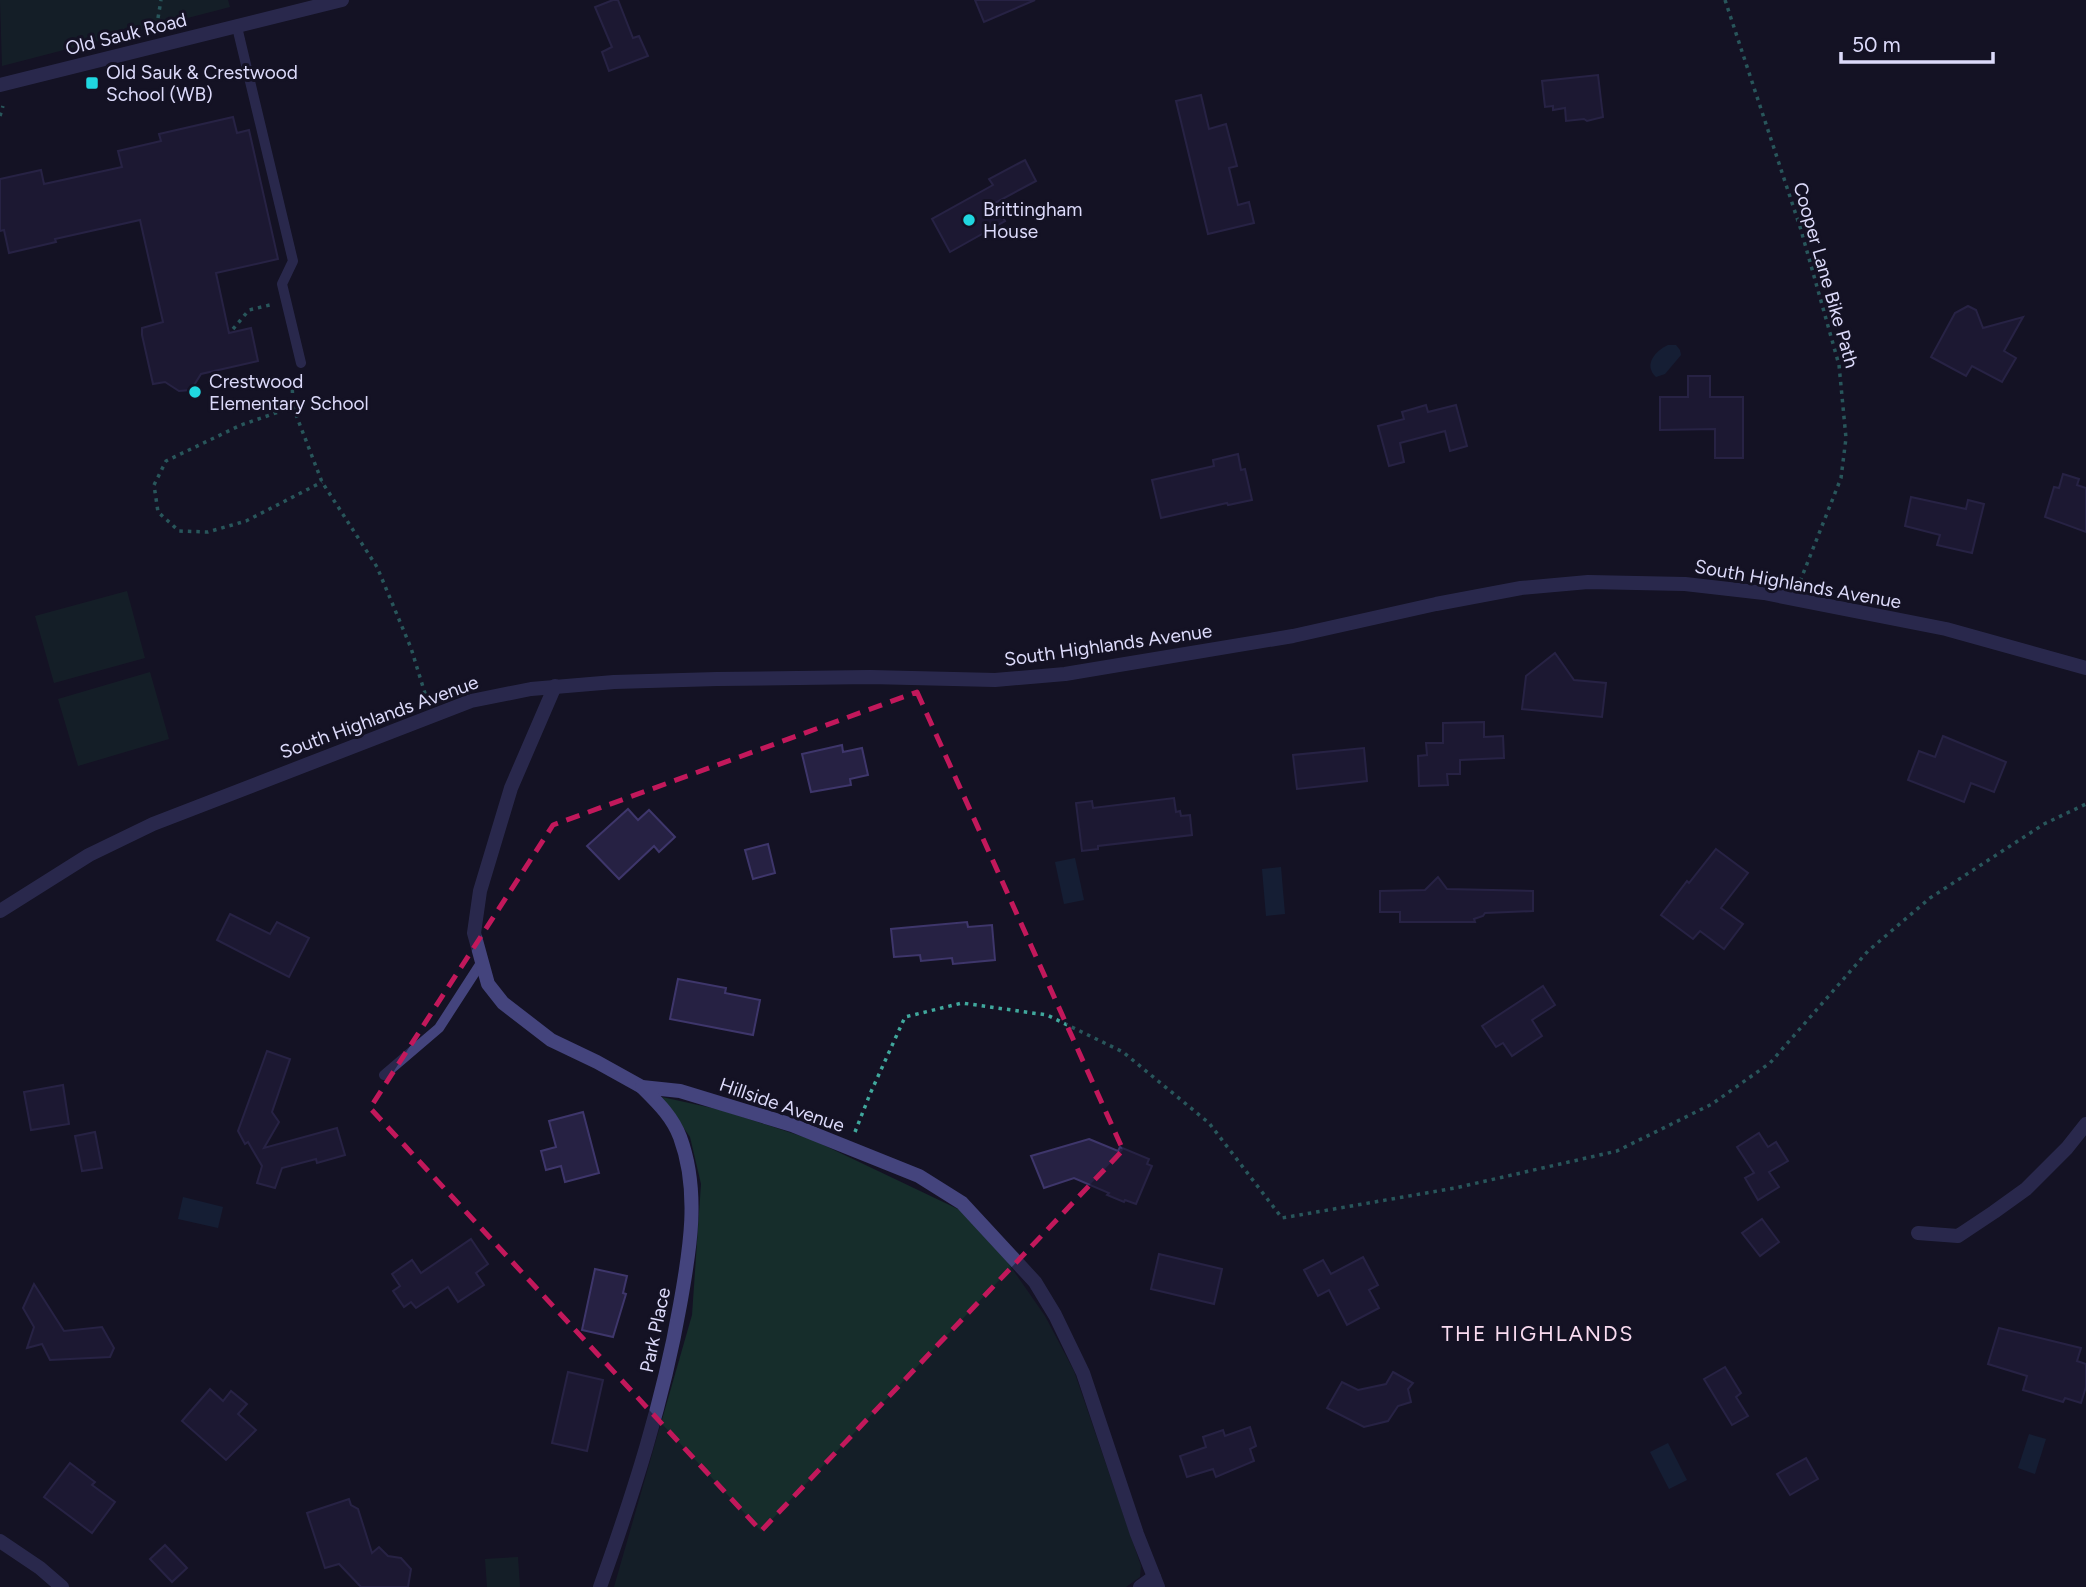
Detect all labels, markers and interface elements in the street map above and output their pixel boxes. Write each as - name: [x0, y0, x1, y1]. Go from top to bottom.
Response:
- street label: Old Sauk Road: [63, 8, 189, 60]
- scale bar: [1841, 21, 1993, 65]
- text: 50 m: [1852, 32, 1901, 57]
- place label: Old Sauk & Crestwood School (WB): [106, 61, 298, 106]
- marker: Old Sauk & Crestwood School (WB): [84, 75, 100, 91]
- street label: Cooper Lane Bike Path: [1788, 180, 1864, 370]
- place label: Brittingham House: [983, 198, 1082, 243]
- marker: Brittingham House: [961, 212, 977, 228]
- place label: Crestwood Elementary School: [209, 370, 369, 415]
- marker: Crestwood Elementary School: [187, 384, 203, 400]
- street label: South Highlands Avenue: [1693, 554, 1903, 614]
- street label: South Highlands Avenue: [1003, 619, 1213, 671]
- street label: South Highlands Avenue: [277, 670, 481, 764]
- street label: Hillside Avenue: [716, 1073, 848, 1137]
- street label: Park Place: [635, 1285, 675, 1375]
- district label: THE HIGHLANDS: [1442, 1321, 1634, 1346]

